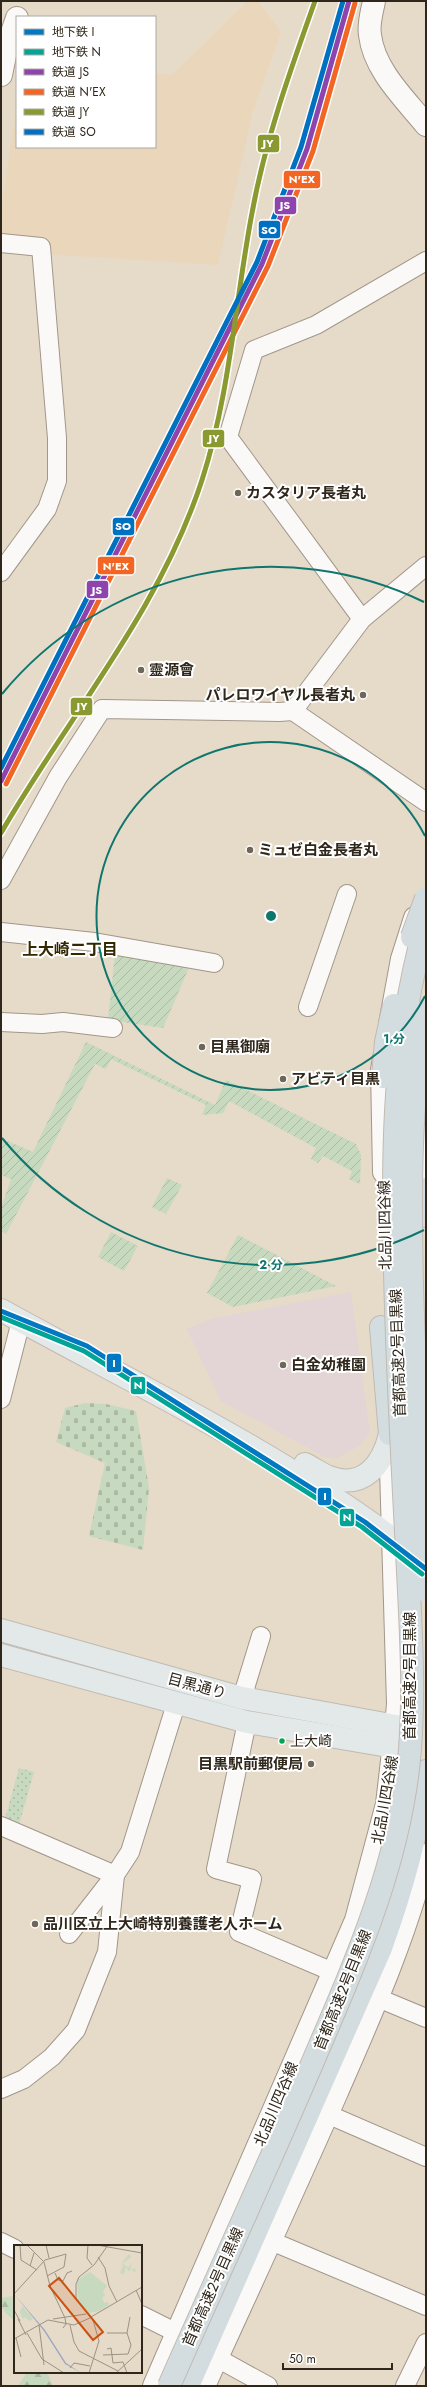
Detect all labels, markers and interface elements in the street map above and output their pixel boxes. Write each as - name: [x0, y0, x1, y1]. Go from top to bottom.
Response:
- legend: [16, 16, 156, 148]
- text: 地下鉄 I: [52, 23, 95, 41]
- text: 地下鉄 N: [52, 43, 101, 61]
- text: 鉄道 JS: [52, 63, 89, 81]
- text: 鉄道 N'EX: [52, 83, 106, 101]
- text: 鉄道 JY: [52, 103, 89, 121]
- text: 鉄道 SO: [52, 123, 96, 141]
- line badge: JY: [257, 134, 280, 153]
- text: JY: [261, 135, 274, 151]
- line badge: N'EX: [283, 170, 321, 189]
- text: N'EX: [289, 171, 316, 187]
- line badge: JS: [274, 196, 297, 215]
- text: JS: [278, 197, 290, 213]
- line badge: SO: [258, 220, 281, 239]
- text: SO: [261, 222, 277, 238]
- line badge: JY: [202, 429, 225, 448]
- text: JY: [207, 430, 220, 446]
- place label: カスタリア長者丸: [246, 482, 366, 504]
- marker: カスタリア長者丸: [233, 488, 243, 498]
- line badge: SO: [112, 517, 135, 536]
- text: SO: [115, 518, 131, 534]
- line badge: N'EX: [97, 556, 135, 575]
- text: N'EX: [103, 558, 130, 574]
- line badge: JS: [86, 580, 109, 599]
- text: JS: [90, 582, 102, 598]
- place label: 靈源會: [149, 659, 194, 681]
- marker: 靈源會: [136, 665, 146, 675]
- place label: パレロワイヤル長者丸: [205, 684, 355, 706]
- marker: パレロワイヤル長者丸: [358, 690, 368, 700]
- line badge: JY: [70, 697, 93, 716]
- text: JY: [75, 698, 88, 714]
- place label: ミュゼ白金長者丸: [258, 839, 378, 861]
- marker: ミュゼ白金長者丸: [245, 845, 255, 855]
- centre of rings: [264, 909, 278, 923]
- district label: 上大崎二丁目: [22, 938, 118, 961]
- text: 1 分: [383, 1030, 405, 1048]
- place label: 目黒御廟: [210, 1036, 270, 1058]
- marker: 目黒御廟: [197, 1042, 207, 1052]
- place label: アビティ目黒: [291, 1068, 380, 1090]
- marker: アビティ目黒: [278, 1074, 288, 1084]
- street label: 北品川四谷線: [373, 1180, 397, 1270]
- text: 2 分: [259, 1256, 283, 1274]
- street label: 首都高速2号目黒線: [385, 1288, 411, 1418]
- line badge: I: [106, 1353, 122, 1373]
- place label: 白金幼稚園: [291, 1354, 366, 1376]
- text: I: [112, 1355, 116, 1371]
- marker: 白金幼稚園: [278, 1360, 288, 1370]
- line badge: N: [130, 1376, 146, 1395]
- text: N: [134, 1377, 142, 1393]
- line badge: I: [317, 1487, 332, 1506]
- text: I: [323, 1488, 327, 1504]
- line badge: N: [339, 1508, 355, 1527]
- text: N: [343, 1509, 351, 1525]
- street label: 首都高速2号目黒線: [399, 1612, 421, 1740]
- street label: 目黒通り: [165, 1668, 229, 1704]
- place label: 上大崎: [290, 1731, 332, 1751]
- marker: 上大崎: [277, 1736, 287, 1746]
- place label: 目黒駅前郵便局: [198, 1753, 303, 1775]
- street label: 北品川四谷線: [366, 1754, 404, 1846]
- marker: 目黒駅前郵便局: [306, 1759, 316, 1769]
- place label: 品川区立上大崎特別養護老人ホーム: [43, 1913, 283, 1935]
- marker: 品川区立上大崎特別養護老人ホーム: [30, 1919, 40, 1929]
- street label: 首都高速2号目黒線: [309, 1926, 377, 2054]
- street label: 北品川四谷線: [248, 2058, 304, 2150]
- street label: 首都高速2号目黒線: [177, 2224, 249, 2350]
- inset map: [14, 2245, 142, 2373]
- scale bar: [283, 2345, 392, 2371]
- text: 50 m: [289, 2350, 316, 2368]

